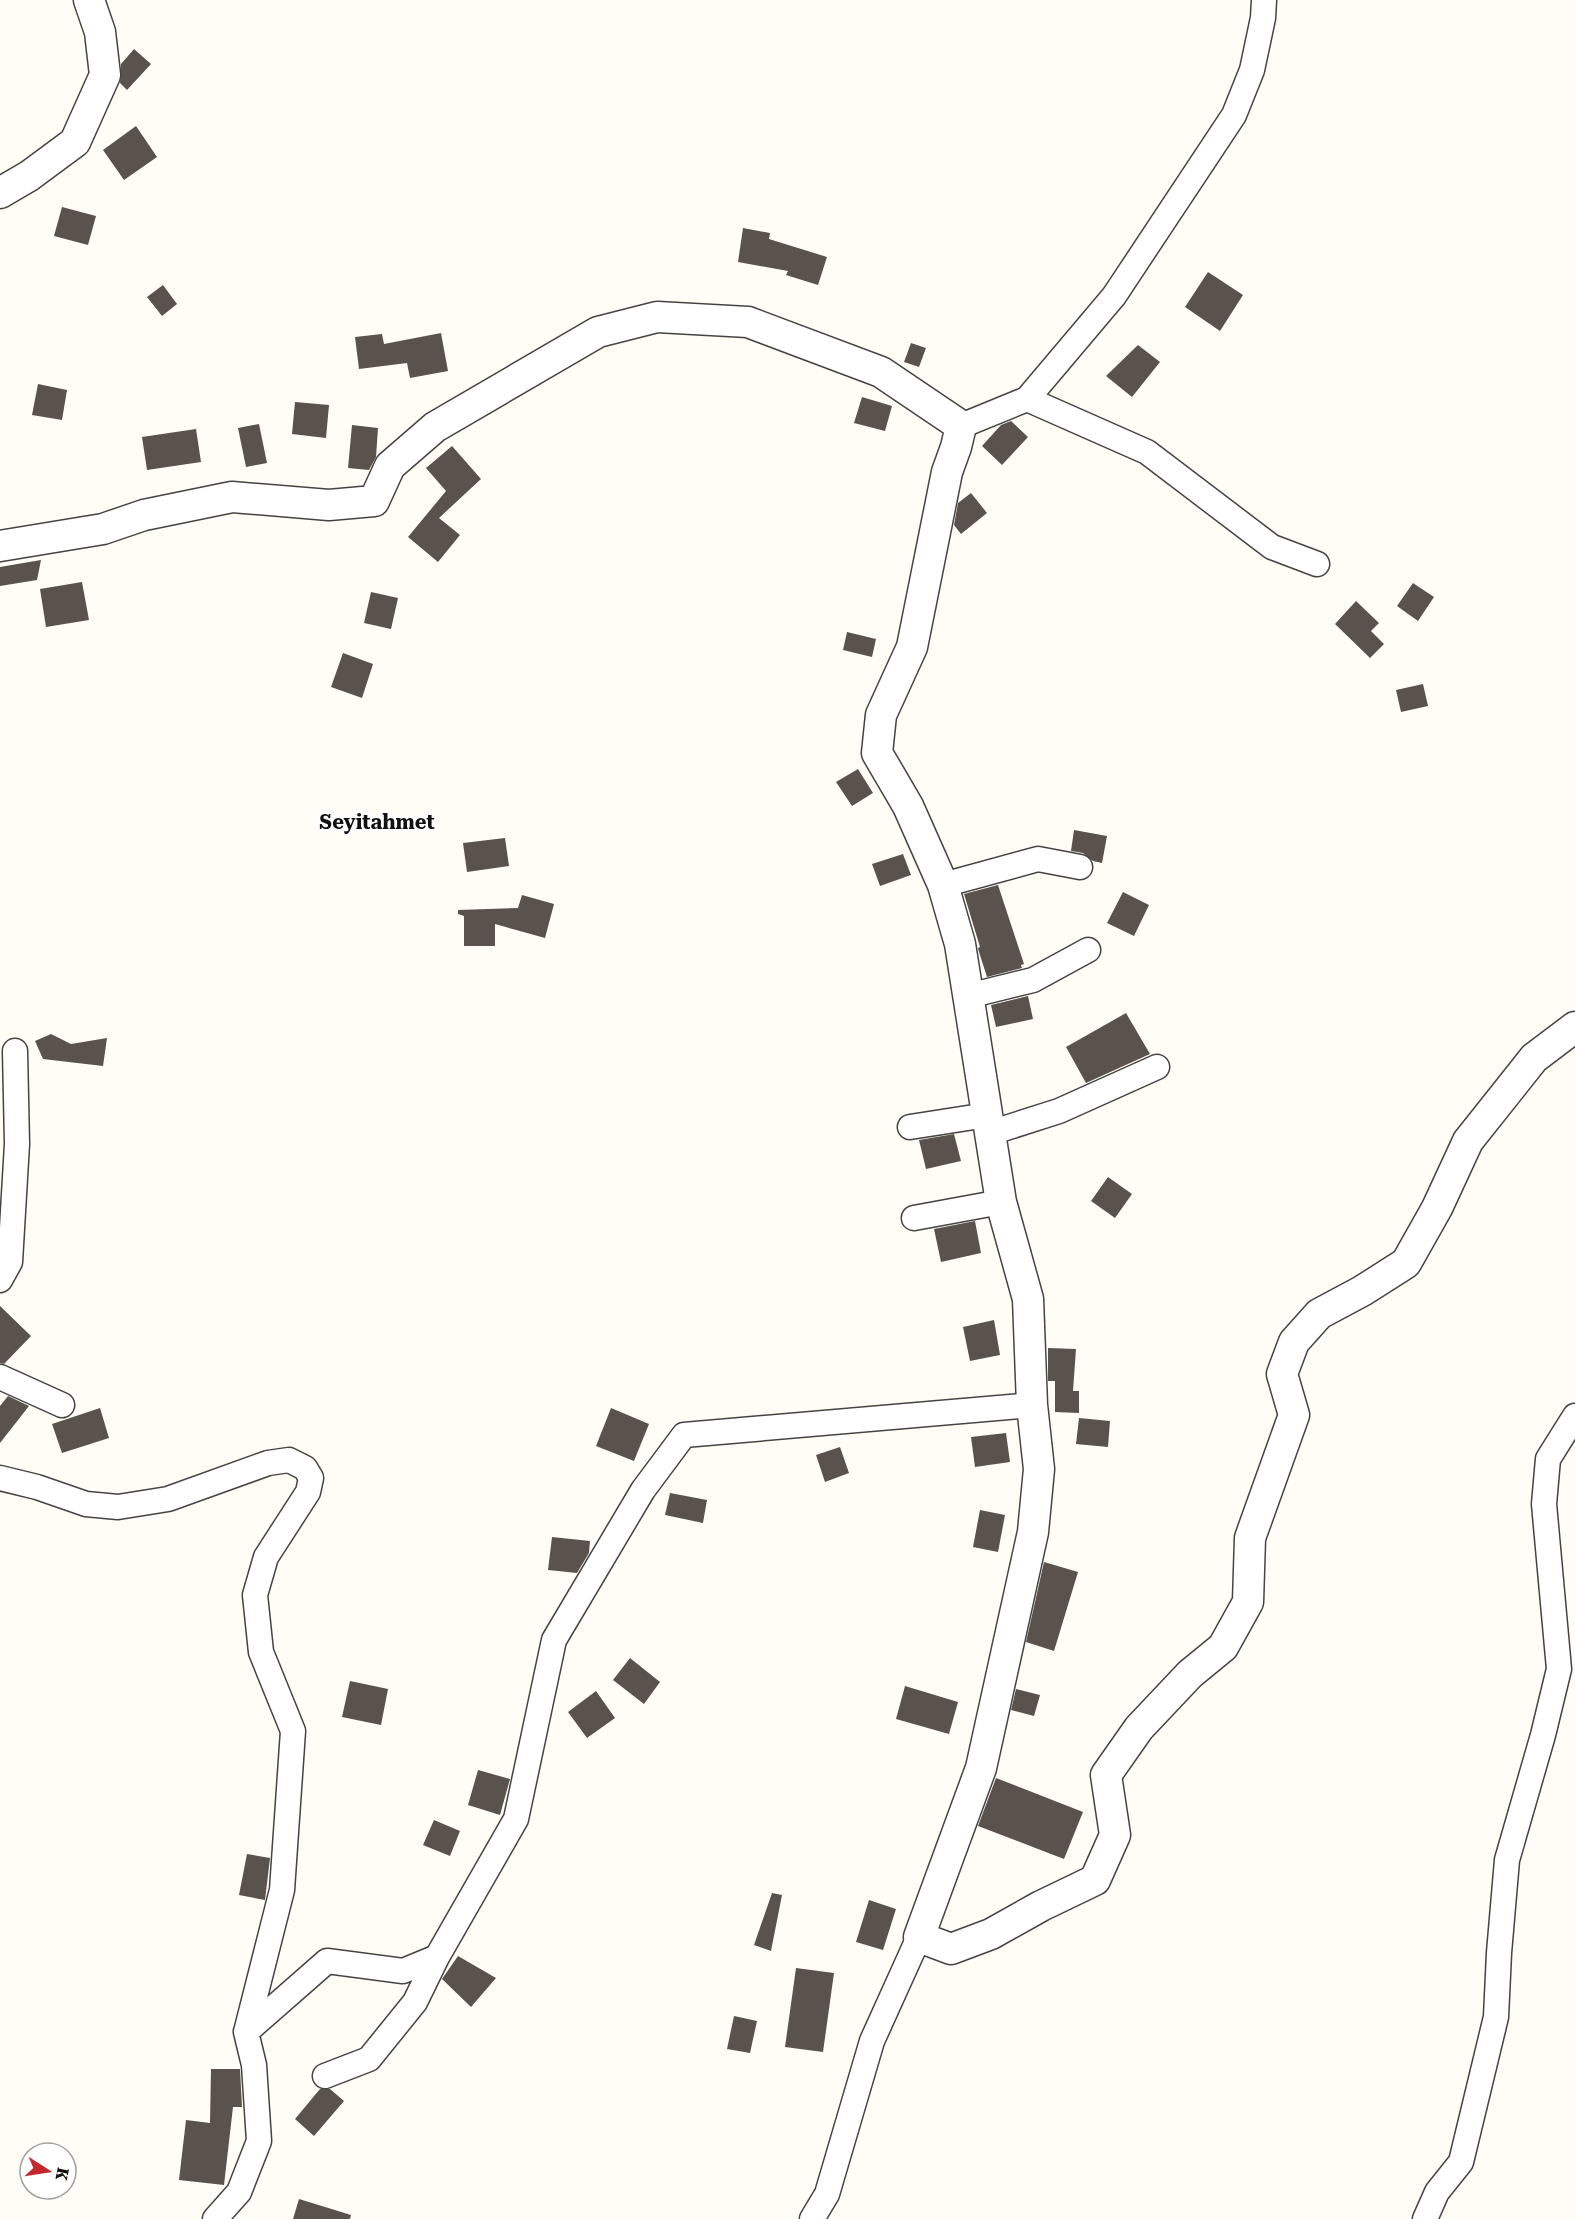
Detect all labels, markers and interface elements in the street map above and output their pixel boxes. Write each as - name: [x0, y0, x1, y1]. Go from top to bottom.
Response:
- district label: Seyitahmet: [319, 810, 435, 834]
- north arrow: [18, 2141, 78, 2201]
- text: K: [51, 2166, 73, 2183]

